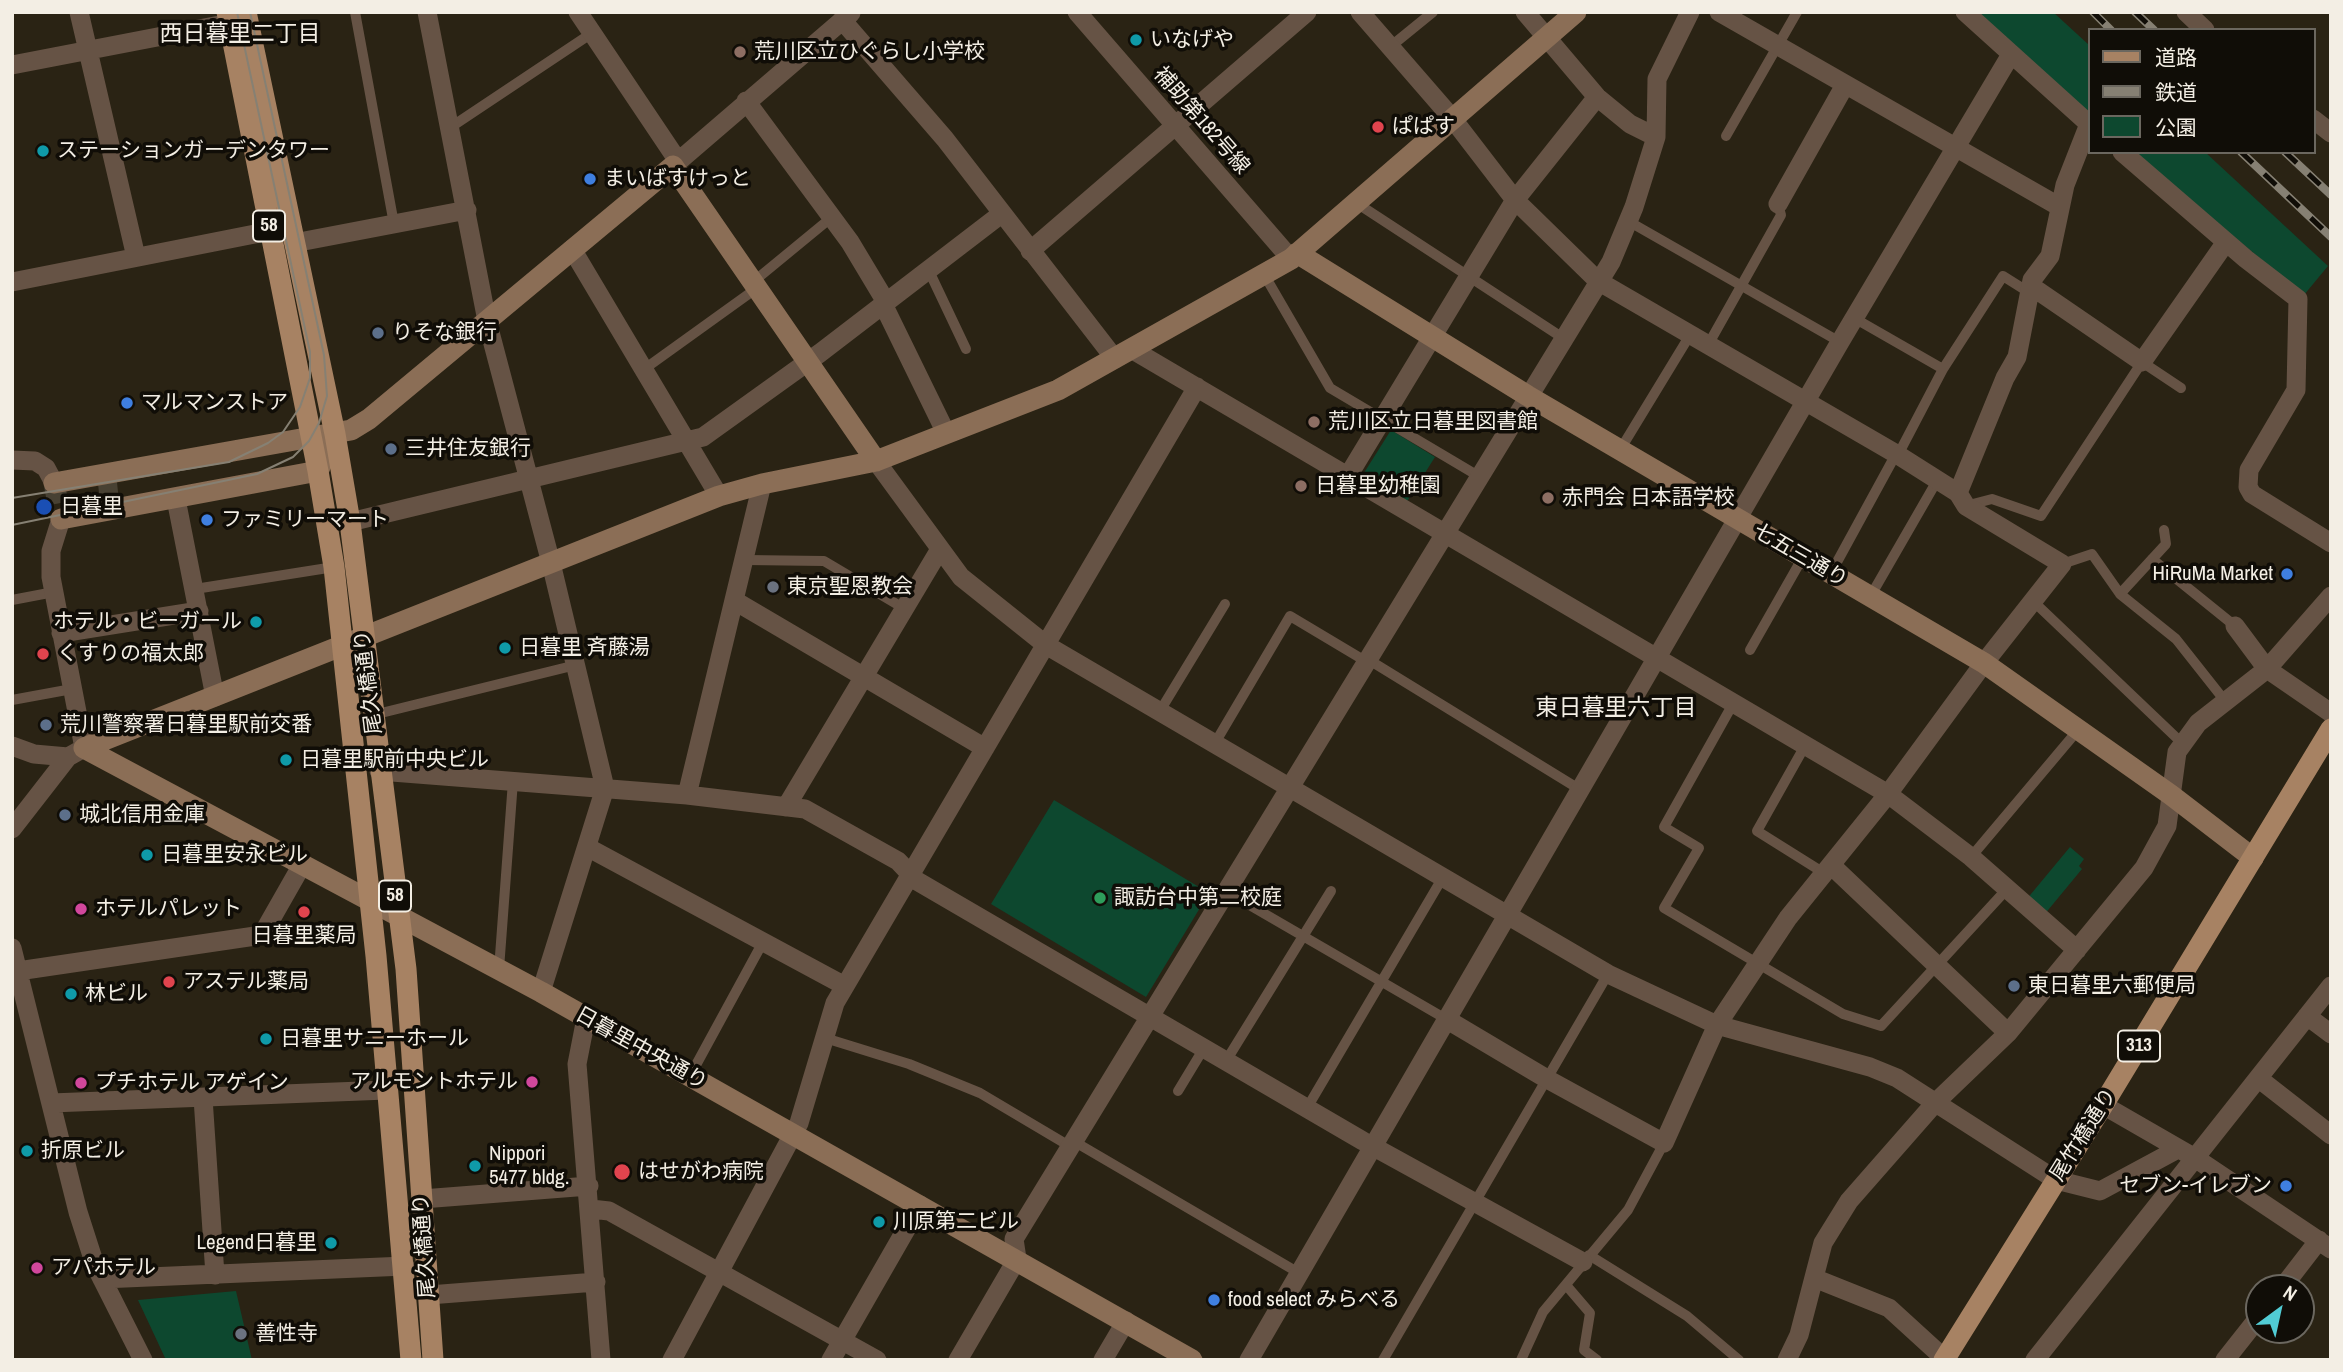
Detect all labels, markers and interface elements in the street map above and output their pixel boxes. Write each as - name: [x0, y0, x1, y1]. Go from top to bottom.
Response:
- district label: 西日暮里二丁目: [160, 21, 320, 49]
- place label: いなげや: [1150, 27, 1234, 53]
- legend: [2088, 28, 2315, 154]
- marker: いなげや: [1128, 32, 1144, 48]
- place label: 荒川区立ひぐらし小学校: [754, 39, 985, 65]
- text: 道路: [2155, 43, 2197, 72]
- marker: 荒川区立ひぐらし小学校: [732, 44, 748, 60]
- street label: 補助第182号線: [1148, 62, 1254, 180]
- text: 鉄道: [2155, 78, 2197, 107]
- text: 公園: [2155, 113, 2197, 142]
- place label: ぱぱす: [1392, 114, 1455, 140]
- marker: ぱぱす: [1370, 119, 1386, 135]
- place label: ステーションガーデンタワー: [57, 138, 330, 164]
- marker: ステーションガーデンタワー: [35, 143, 51, 159]
- place label: まいばすけっと: [604, 166, 751, 192]
- marker: まいばすけっと: [582, 171, 598, 187]
- road number: 58: [253, 210, 285, 242]
- place label: りそな銀行: [392, 320, 497, 346]
- marker: りそな銀行: [370, 325, 386, 341]
- place label: マルマンストア: [141, 390, 288, 416]
- marker: マルマンストア: [119, 395, 135, 411]
- place label: 荒川区立日暮里図書館: [1328, 409, 1538, 435]
- marker: 荒川区立日暮里図書館: [1306, 414, 1322, 430]
- place label: 三井住友銀行: [405, 436, 531, 462]
- marker: 三井住友銀行: [383, 441, 399, 457]
- place label: 日暮里幼稚園: [1315, 473, 1441, 499]
- marker: 日暮里幼稚園: [1293, 478, 1309, 494]
- place label: 赤門会 日本語学校: [1562, 485, 1735, 511]
- marker: 赤門会 日本語学校: [1540, 490, 1556, 506]
- place label: 日暮里: [60, 494, 123, 520]
- marker: 日暮里: [34, 497, 54, 517]
- place label: ファミリーマート: [221, 507, 389, 533]
- marker: ファミリーマート: [199, 512, 215, 528]
- street label: 七五三通り: [1748, 519, 1852, 593]
- place label: HiRuMa Market: [2152, 561, 2273, 587]
- marker: HiRuMa Market: [2279, 566, 2295, 582]
- place label: 東京聖恩教会: [787, 574, 913, 600]
- marker: 東京聖恩教会: [765, 579, 781, 595]
- place label: ホテル・ビーガール: [53, 609, 242, 635]
- marker: ホテル・ビーガール: [248, 614, 264, 630]
- street label: 尾久橋通り: [350, 628, 388, 736]
- place label: 日暮里 斉藤湯: [519, 635, 650, 661]
- marker: 日暮里 斉藤湯: [497, 640, 513, 656]
- place label: くすりの福太郎: [57, 641, 204, 667]
- marker: くすりの福太郎: [35, 646, 51, 662]
- district label: 東日暮里六丁目: [1536, 695, 1696, 723]
- place label: 荒川警察署日暮里駅前交番: [60, 712, 312, 738]
- marker: 荒川警察署日暮里駅前交番: [38, 717, 54, 733]
- place label: 日暮里駅前中央ビル: [300, 747, 489, 773]
- marker: 日暮里駅前中央ビル: [278, 752, 294, 768]
- place label: 城北信用金庫: [79, 802, 205, 828]
- marker: 城北信用金庫: [57, 807, 73, 823]
- place label: 日暮里安永ビル: [161, 842, 308, 868]
- marker: 日暮里安永ビル: [139, 847, 155, 863]
- road number: 58: [379, 880, 411, 912]
- place label: 諏訪台中第二校庭: [1114, 885, 1282, 911]
- marker: 諏訪台中第二校庭: [1092, 890, 1108, 906]
- place label: ホテルパレット: [95, 896, 242, 922]
- marker: ホテルパレット: [73, 901, 89, 917]
- marker: 日暮里薬局: [296, 904, 312, 920]
- place label: 日暮里薬局: [252, 923, 356, 949]
- place label: アステル薬局: [183, 969, 309, 995]
- place label: 東日暮里六郵便局: [2028, 973, 2196, 999]
- marker: アステル薬局: [161, 974, 177, 990]
- marker: 東日暮里六郵便局: [2006, 978, 2022, 994]
- place label: 林ビル: [85, 981, 148, 1007]
- marker: 林ビル: [63, 986, 79, 1002]
- street label: 日暮里中央通り: [571, 1002, 711, 1096]
- place label: 日暮里サニーホール: [280, 1026, 469, 1052]
- road number: 313: [2118, 1030, 2160, 1062]
- marker: 日暮里サニーホール: [258, 1031, 274, 1047]
- place label: アルモントホテル: [350, 1069, 518, 1095]
- place label: プチホテル アゲイン: [95, 1070, 289, 1096]
- marker: アルモントホテル: [524, 1074, 540, 1090]
- marker: プチホテル アゲイン: [73, 1075, 89, 1091]
- street label: 尾竹橋通り: [2045, 1084, 2123, 1186]
- place label: 折原ビル: [41, 1138, 125, 1164]
- place label: Nippori 5477 bldg.: [489, 1141, 569, 1191]
- marker: 折原ビル: [19, 1143, 35, 1159]
- marker: Nippori 5477 bldg.: [467, 1158, 483, 1174]
- place label: はせがわ病院: [638, 1159, 764, 1185]
- marker: はせがわ病院: [612, 1162, 632, 1182]
- place label: セブン-イレブン: [2119, 1173, 2272, 1199]
- marker: セブン-イレブン: [2278, 1178, 2294, 1194]
- street label: 尾久橋通り: [409, 1193, 441, 1299]
- place label: 川原第二ビル: [893, 1209, 1019, 1235]
- marker: 川原第二ビル: [871, 1214, 887, 1230]
- place label: Legend日暮里: [197, 1230, 317, 1256]
- marker: Legend日暮里: [323, 1235, 339, 1251]
- place label: アパホテル: [51, 1255, 156, 1281]
- marker: アパホテル: [29, 1260, 45, 1276]
- north arrow: [2245, 1274, 2315, 1344]
- text: N: [2279, 1279, 2302, 1307]
- place label: food select みらべる: [1228, 1287, 1400, 1313]
- marker: food select みらべる: [1206, 1292, 1222, 1308]
- place label: 善性寺: [255, 1321, 318, 1347]
- marker: 善性寺: [233, 1326, 249, 1342]

